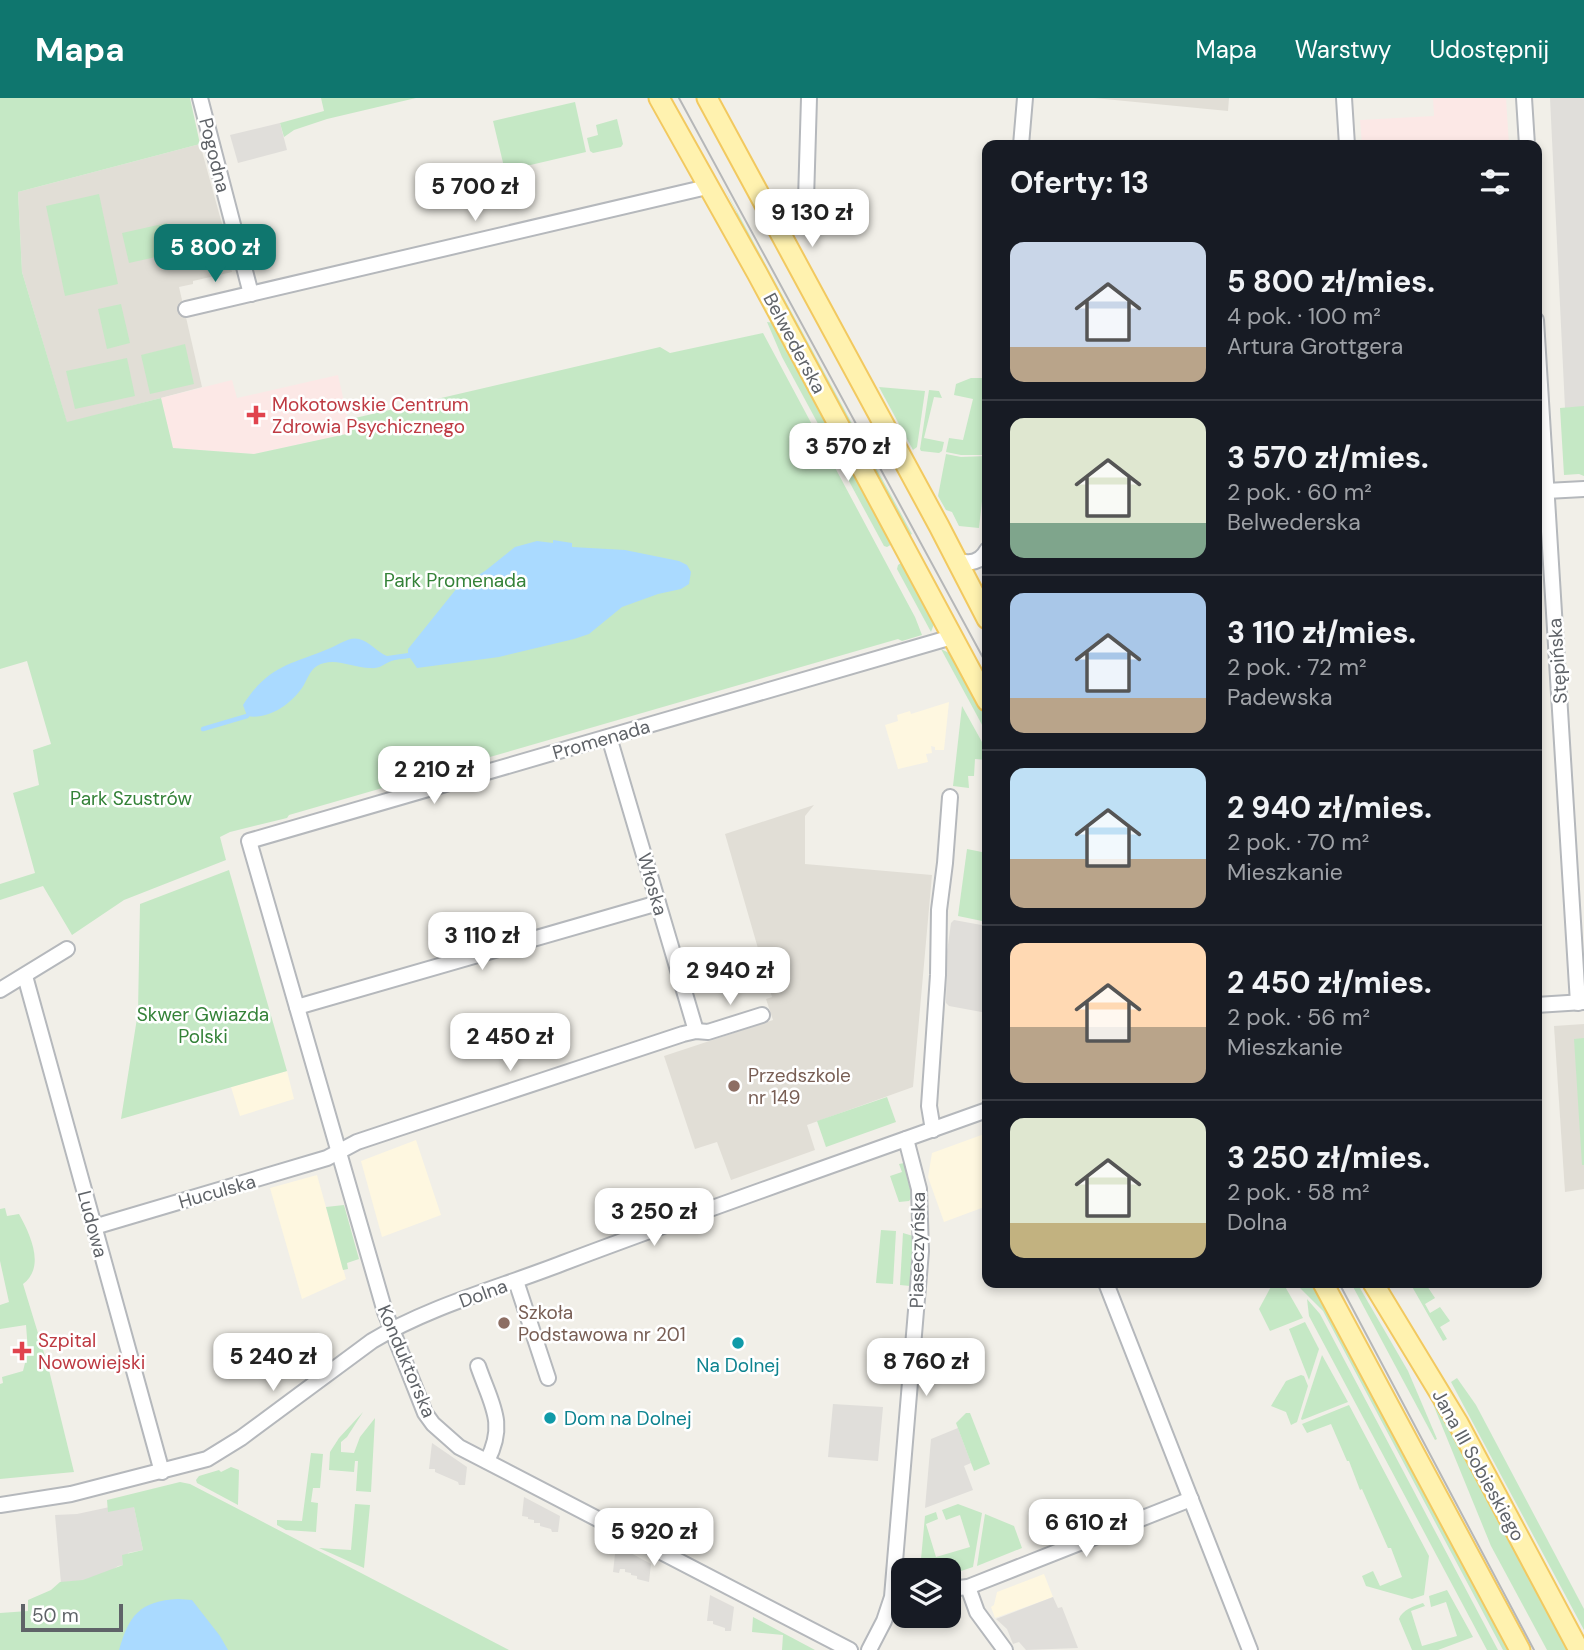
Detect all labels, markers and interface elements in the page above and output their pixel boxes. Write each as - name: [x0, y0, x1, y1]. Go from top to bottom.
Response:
- text: Mapa: [35, 28, 125, 71]
- text: Mapa: [1195, 34, 1257, 65]
- text: Warstwy: [1295, 34, 1391, 65]
- text: Udostępnij: [1429, 34, 1549, 65]
- street label: Pogodna: [193, 115, 236, 195]
- text: Oferty: 13: [1010, 163, 1149, 202]
- icon: filters: [1476, 163, 1514, 201]
- pin: 5 700 zł: [403, 164, 547, 223]
- text: 5 700 zł: [431, 171, 519, 201]
- pin: 9 130 zł: [740, 190, 884, 249]
- text: 9 130 zł: [771, 197, 853, 227]
- pin: 5 800 zł: [143, 225, 287, 284]
- text: 5 800 zł: [170, 232, 260, 262]
- text: 5 800 zł/mies.: [1227, 262, 1435, 301]
- icon: home: [1066, 270, 1150, 354]
- street label: Belwederska: [758, 289, 832, 398]
- text: 4 pok. · 100 m²: [1227, 301, 1381, 331]
- text: Artura Grottgera: [1227, 331, 1403, 361]
- place label: Mokotowskie Centrum Zdrowia Psychicznego: [272, 392, 469, 439]
- marker: Mokotowskie Centrum Zdrowia Psychicznego: [246, 405, 266, 425]
- pin: 3 570 zł: [776, 424, 920, 483]
- text: 3 570 zł: [805, 431, 891, 461]
- text: 3 570 zł/mies.: [1227, 438, 1429, 477]
- icon: home: [1066, 446, 1150, 530]
- text: 2 pok. · 60 m²: [1227, 477, 1372, 507]
- text: Belwederska: [1227, 507, 1361, 537]
- park label: Park Promenada: [384, 568, 526, 593]
- text: 3 110 zł/mies.: [1227, 613, 1416, 652]
- street label: Stępińska: [1542, 617, 1573, 705]
- icon: home: [1066, 621, 1150, 705]
- text: 2 pok. · 72 m²: [1227, 652, 1366, 682]
- text: Padewska: [1227, 682, 1332, 712]
- street label: Promenada: [550, 714, 653, 765]
- pin: 2 210 zł: [362, 746, 506, 806]
- text: 2 210 zł: [394, 754, 474, 784]
- park label: Park Szustrów: [70, 786, 192, 811]
- text: 2 940 zł/mies.: [1227, 788, 1432, 827]
- icon: home: [1066, 796, 1150, 880]
- text: 2 pok. · 70 m²: [1227, 827, 1369, 857]
- street label: Włoska: [632, 850, 673, 918]
- text: Mieszkanie: [1227, 857, 1343, 887]
- pin: 3 110 zł: [410, 912, 554, 972]
- text: 3 110 zł: [444, 920, 520, 950]
- pin: 2 940 zł: [658, 948, 802, 1007]
- text: 2 940 zł: [686, 955, 774, 985]
- text: 2 450 zł/mies.: [1227, 963, 1432, 1002]
- icon: home: [1066, 971, 1150, 1055]
- park label: Skwer Gwiazda Polski: [137, 1002, 269, 1049]
- text: 2 pok. · 56 m²: [1227, 1002, 1370, 1032]
- pin: 2 450 zł: [438, 1014, 582, 1073]
- text: 2 450 zł: [466, 1021, 554, 1051]
- text: Mieszkanie: [1227, 1032, 1343, 1062]
- place label: Przedszkole nr 149: [748, 1063, 851, 1110]
- marker: Przedszkole nr 149: [726, 1078, 742, 1094]
- text: 3 250 zł/mies.: [1227, 1138, 1430, 1177]
- icon: home: [1066, 1146, 1150, 1230]
- street label: Huculska: [176, 1169, 259, 1214]
- text: 2 pok. · 58 m²: [1227, 1177, 1370, 1207]
- street label: Ludowa: [72, 1188, 113, 1260]
- pin: 3 250 zł: [582, 1188, 726, 1248]
- street label: Piaseczyńska: [904, 1191, 931, 1309]
- text: 3 250 zł: [611, 1196, 697, 1226]
- text: Dolna: [1227, 1207, 1287, 1237]
- street label: Dolna: [455, 1273, 511, 1314]
- place label: Szkoła Podstawowa nr 201: [518, 1300, 686, 1347]
- street label: Konduktorska: [372, 1301, 441, 1421]
- marker: Szkoła Podstawowa nr 201: [496, 1315, 512, 1331]
- place label: Szpital Nowowiejski: [38, 1328, 145, 1375]
- pin: 5 240 zł: [201, 1334, 345, 1393]
- marker: Na Dolnej: [730, 1335, 746, 1351]
- pin: 8 760 zł: [854, 1338, 998, 1398]
- marker: Szpital Nowowiejski: [12, 1341, 32, 1361]
- text: 5 240 zł: [229, 1341, 317, 1371]
- text: 8 760 zł: [883, 1346, 969, 1376]
- place label: Na Dolnej: [696, 1353, 780, 1378]
- street label: Jana III Sobieskiego: [1426, 1385, 1531, 1546]
- place label: Dom na Dolnej: [564, 1406, 692, 1431]
- marker: Dom na Dolnej: [542, 1410, 558, 1426]
- pin: 6 610 zł: [1014, 1500, 1158, 1559]
- text: 6 610 zł: [1045, 1507, 1127, 1537]
- pin: 5 920 zł: [582, 1508, 726, 1568]
- text: 5 920 zł: [611, 1516, 697, 1546]
- map controls: [891, 1558, 961, 1628]
- button: layers: [891, 1558, 961, 1628]
- scale bar: [21, 1601, 122, 1633]
- text: 50 m: [32, 1603, 79, 1628]

